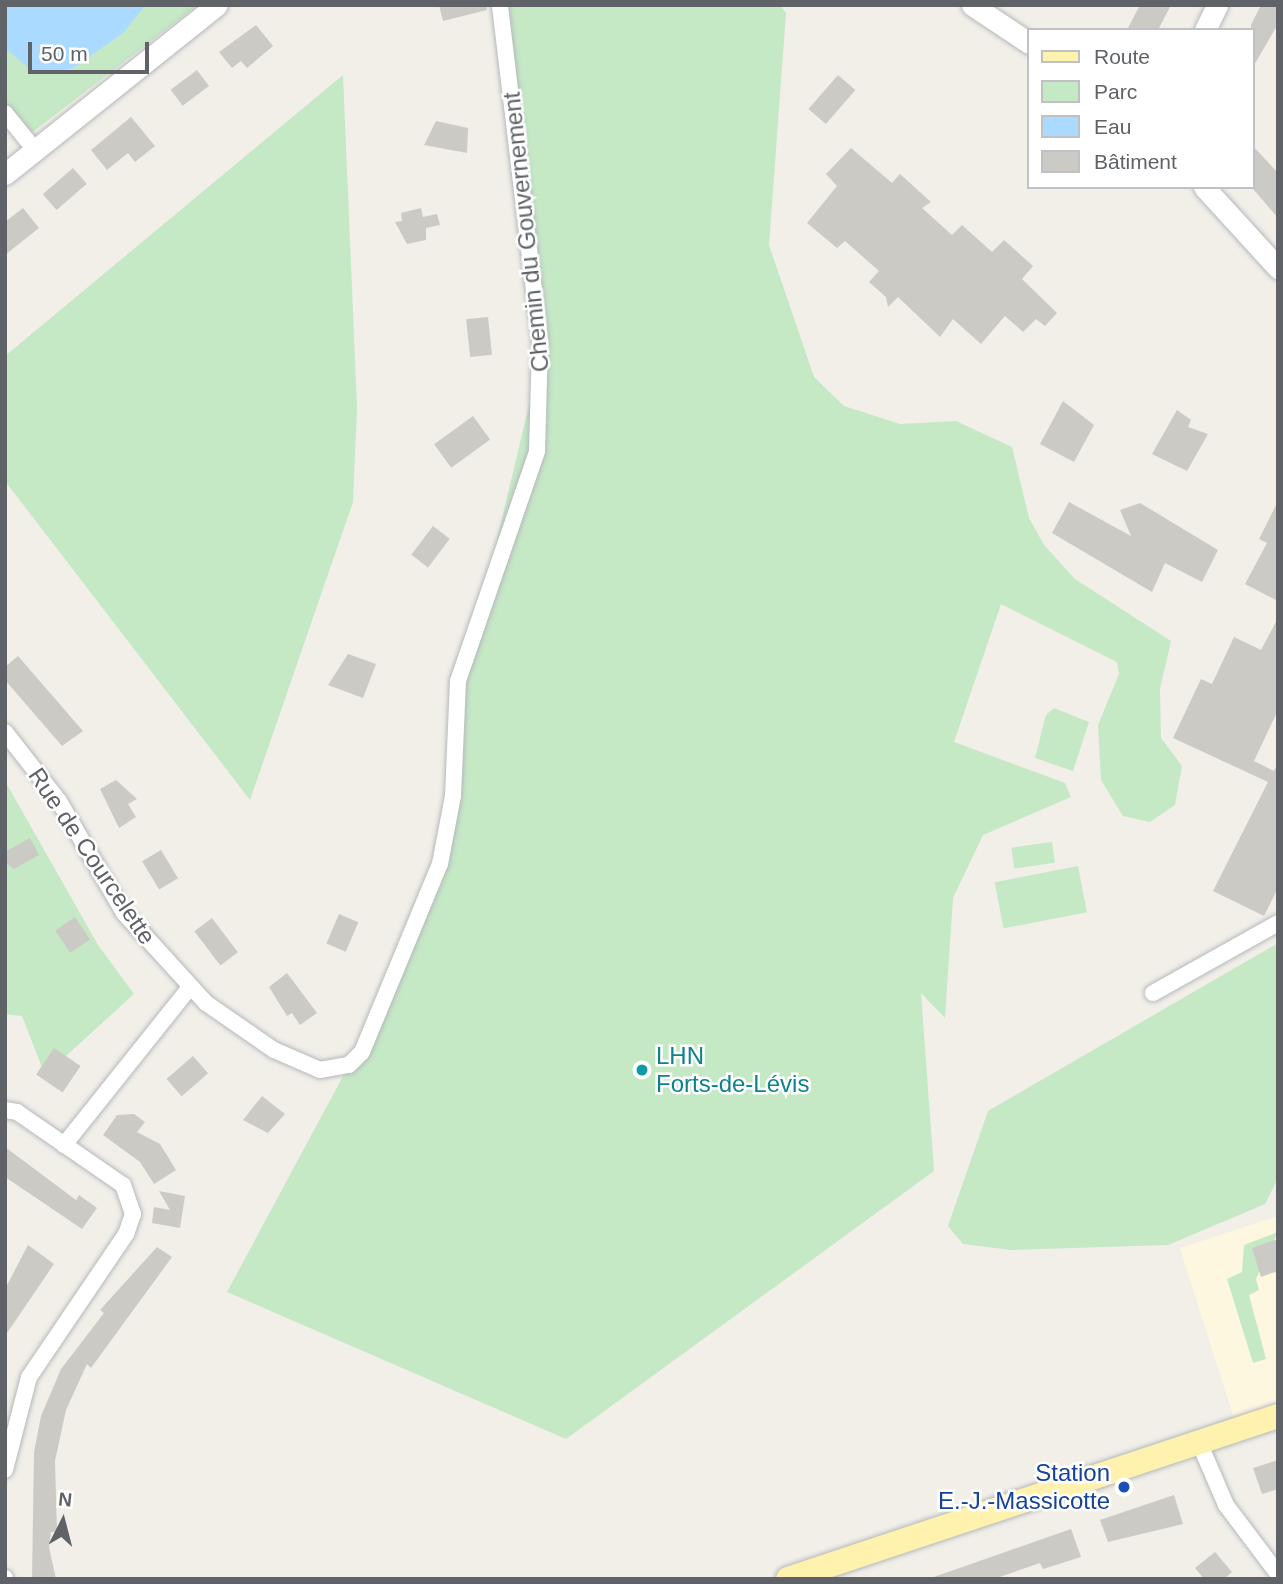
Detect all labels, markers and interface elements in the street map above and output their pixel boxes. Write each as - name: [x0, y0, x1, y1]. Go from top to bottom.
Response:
- scale bar: [32, 28, 152, 72]
- legend: [1028, 28, 1255, 189]
- text: 50 m: [41, 42, 88, 65]
- text: Route: [1094, 45, 1150, 68]
- text: Parc: [1094, 80, 1137, 103]
- street label: Chemin du Gouvernement: [497, 91, 555, 373]
- text: Eau: [1094, 115, 1131, 138]
- text: Bâtiment: [1094, 150, 1177, 173]
- street label: Rue de Courcelette: [22, 762, 162, 950]
- place label: LHN Forts-de-Lévis: [656, 1042, 809, 1098]
- marker: LHN Forts-de-Lévis: [634, 1062, 650, 1078]
- place label: Station E.-J.-Massicotte: [938, 1459, 1110, 1515]
- marker: Station E.-J.-Massicotte: [1116, 1479, 1132, 1495]
- north arrow: [28, 1486, 98, 1556]
- text: N: [57, 1488, 73, 1511]

